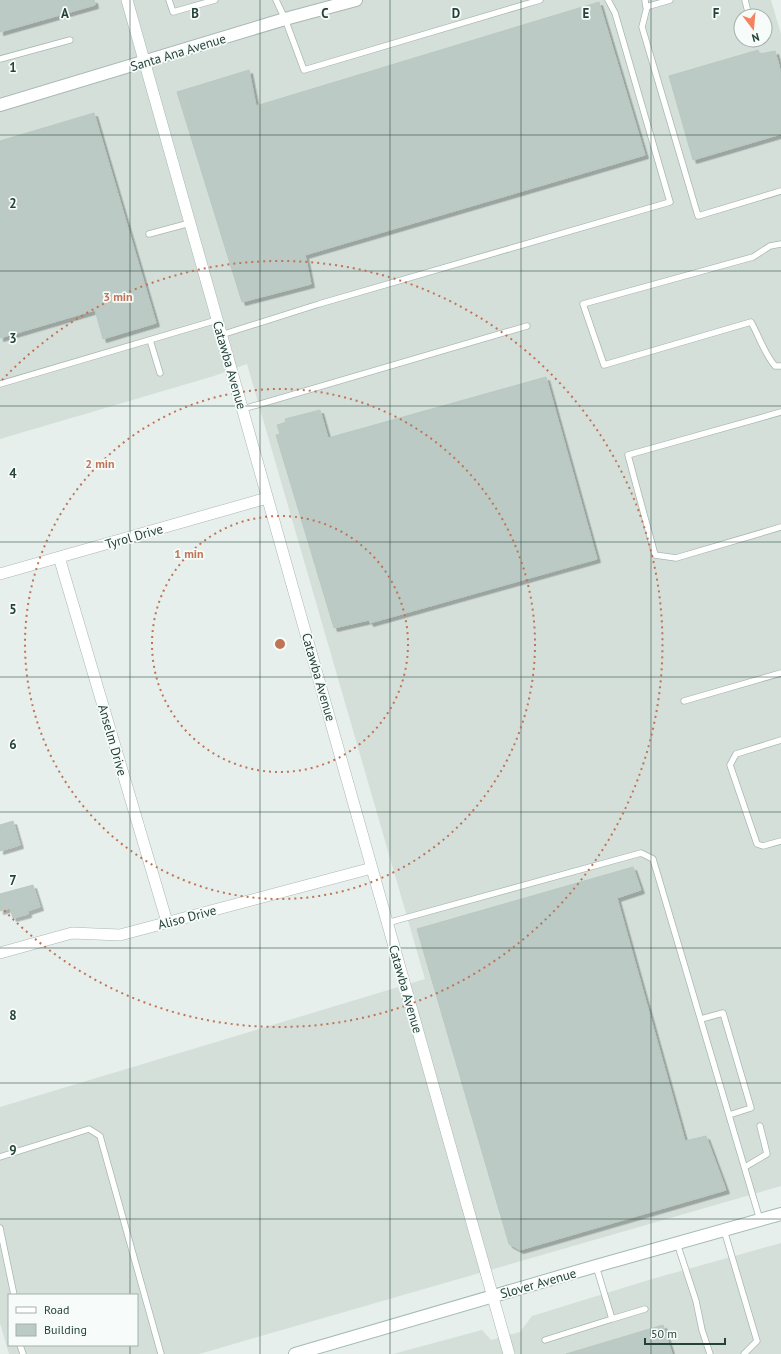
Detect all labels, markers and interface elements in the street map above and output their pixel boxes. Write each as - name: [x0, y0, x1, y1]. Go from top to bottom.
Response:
- text: A: [61, 5, 69, 22]
- text: B: [191, 5, 199, 22]
- text: C: [321, 5, 329, 22]
- text: D: [452, 5, 460, 22]
- text: E: [583, 5, 590, 22]
- text: F: [713, 5, 720, 22]
- north arrow: [733, 8, 773, 48]
- street label: Santa Ana Avenue: [128, 30, 228, 75]
- text: N: [750, 30, 761, 45]
- text: 1: [9, 59, 17, 76]
- text: 2: [9, 195, 17, 212]
- text: 3 min: [103, 289, 133, 304]
- street label: Catawba Avenue: [209, 319, 250, 411]
- text: 3: [9, 330, 17, 347]
- text: 2 min: [85, 456, 115, 471]
- text: 4: [9, 465, 17, 482]
- street label: Tyrol Drive: [103, 520, 165, 553]
- text: 1 min: [174, 546, 204, 561]
- text: 5: [9, 601, 17, 618]
- street label: Catawba Avenue: [298, 631, 339, 723]
- centre of rings: [273, 637, 287, 651]
- street label: Anselm Drive: [94, 702, 131, 778]
- text: 6: [9, 736, 17, 753]
- text: 7: [9, 872, 17, 889]
- street label: Aliso Drive: [156, 902, 218, 933]
- street label: Catawba Avenue: [385, 943, 426, 1035]
- text: 8: [9, 1007, 17, 1024]
- text: 9: [9, 1142, 17, 1159]
- street label: Slover Avenue: [498, 1265, 578, 1302]
- legend: [8, 1294, 138, 1346]
- text: Road: [44, 1302, 69, 1317]
- scale bar: [645, 1320, 725, 1346]
- text: Building: [44, 1322, 87, 1337]
- text: 50 m: [651, 1326, 677, 1341]

